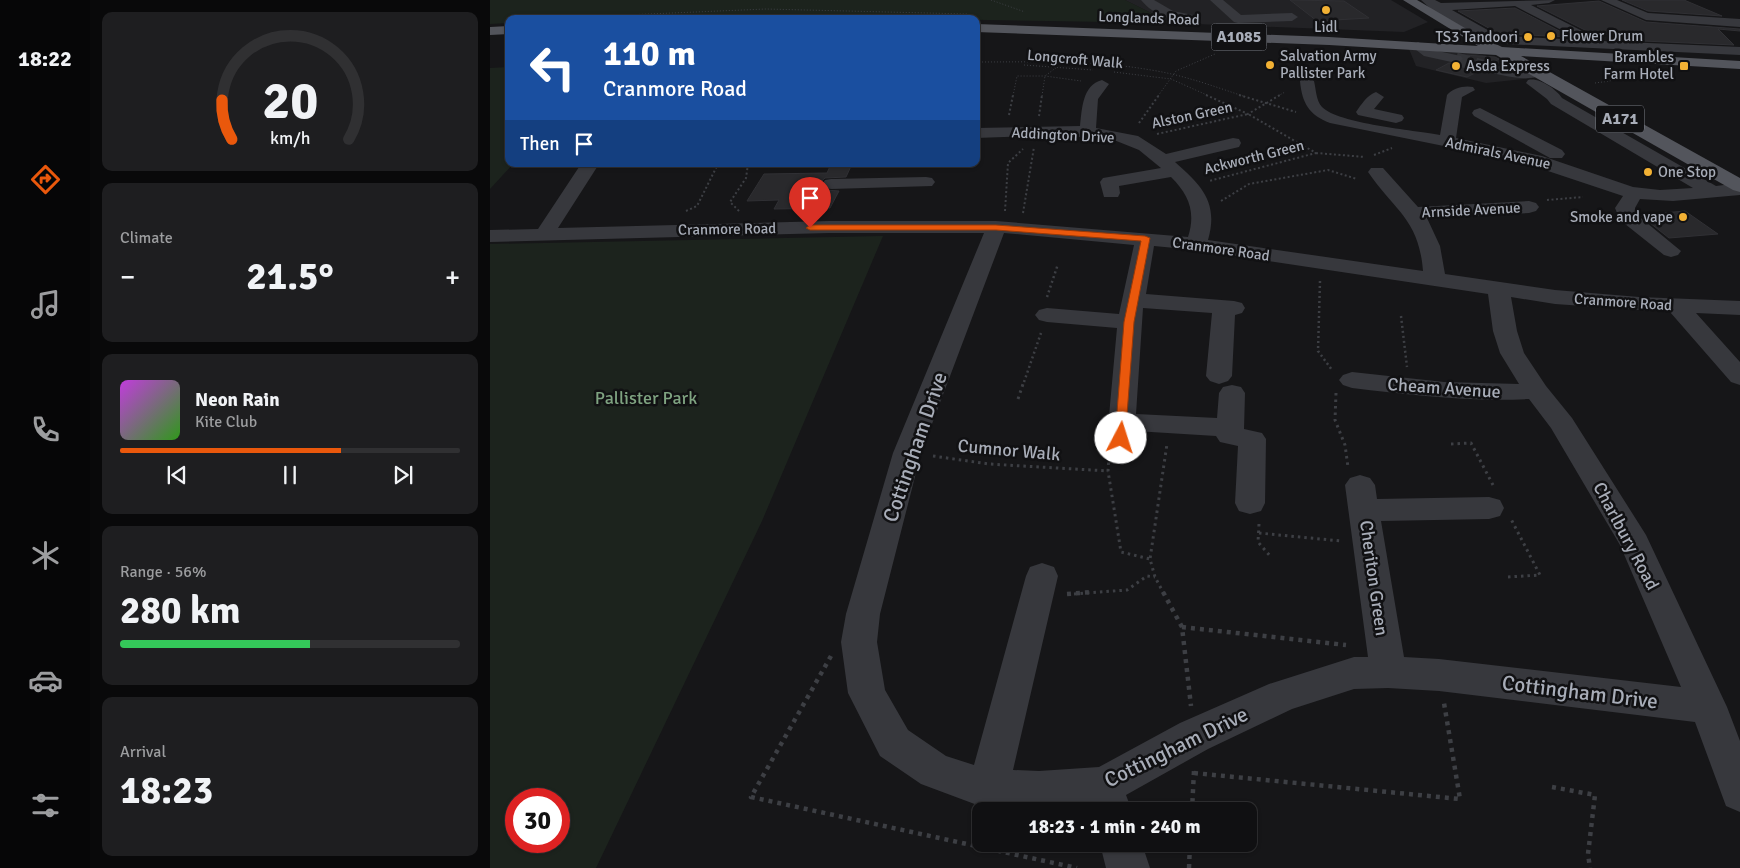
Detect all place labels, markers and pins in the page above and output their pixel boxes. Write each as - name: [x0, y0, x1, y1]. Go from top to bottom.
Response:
- marker: Lidl: [1320, 4, 1332, 16]
- place label: Lidl: [1314, 18, 1338, 36]
- place label: Flower Drum: [1561, 27, 1643, 45]
- place label: TS3 Tandoori: [1435, 28, 1518, 46]
- marker: Flower Drum: [1545, 30, 1557, 42]
- marker: TS3 Tandoori: [1522, 31, 1534, 43]
- place label: Salvation Army Pallister Park: [1280, 47, 1377, 82]
- place label: Brambles Farm Hotel: [1603, 48, 1674, 83]
- place label: Asda Express: [1466, 57, 1550, 75]
- marker: Salvation Army Pallister Park: [1264, 59, 1276, 71]
- marker: Asda Express: [1450, 60, 1462, 72]
- marker: Brambles Farm Hotel: [1678, 60, 1690, 72]
- place label: One Stop: [1658, 163, 1716, 181]
- marker: One Stop: [1642, 166, 1654, 178]
- pin: [789, 177, 831, 228]
- place label: Smoke and vape: [1570, 208, 1673, 226]
- marker: Smoke and vape: [1677, 211, 1689, 223]

